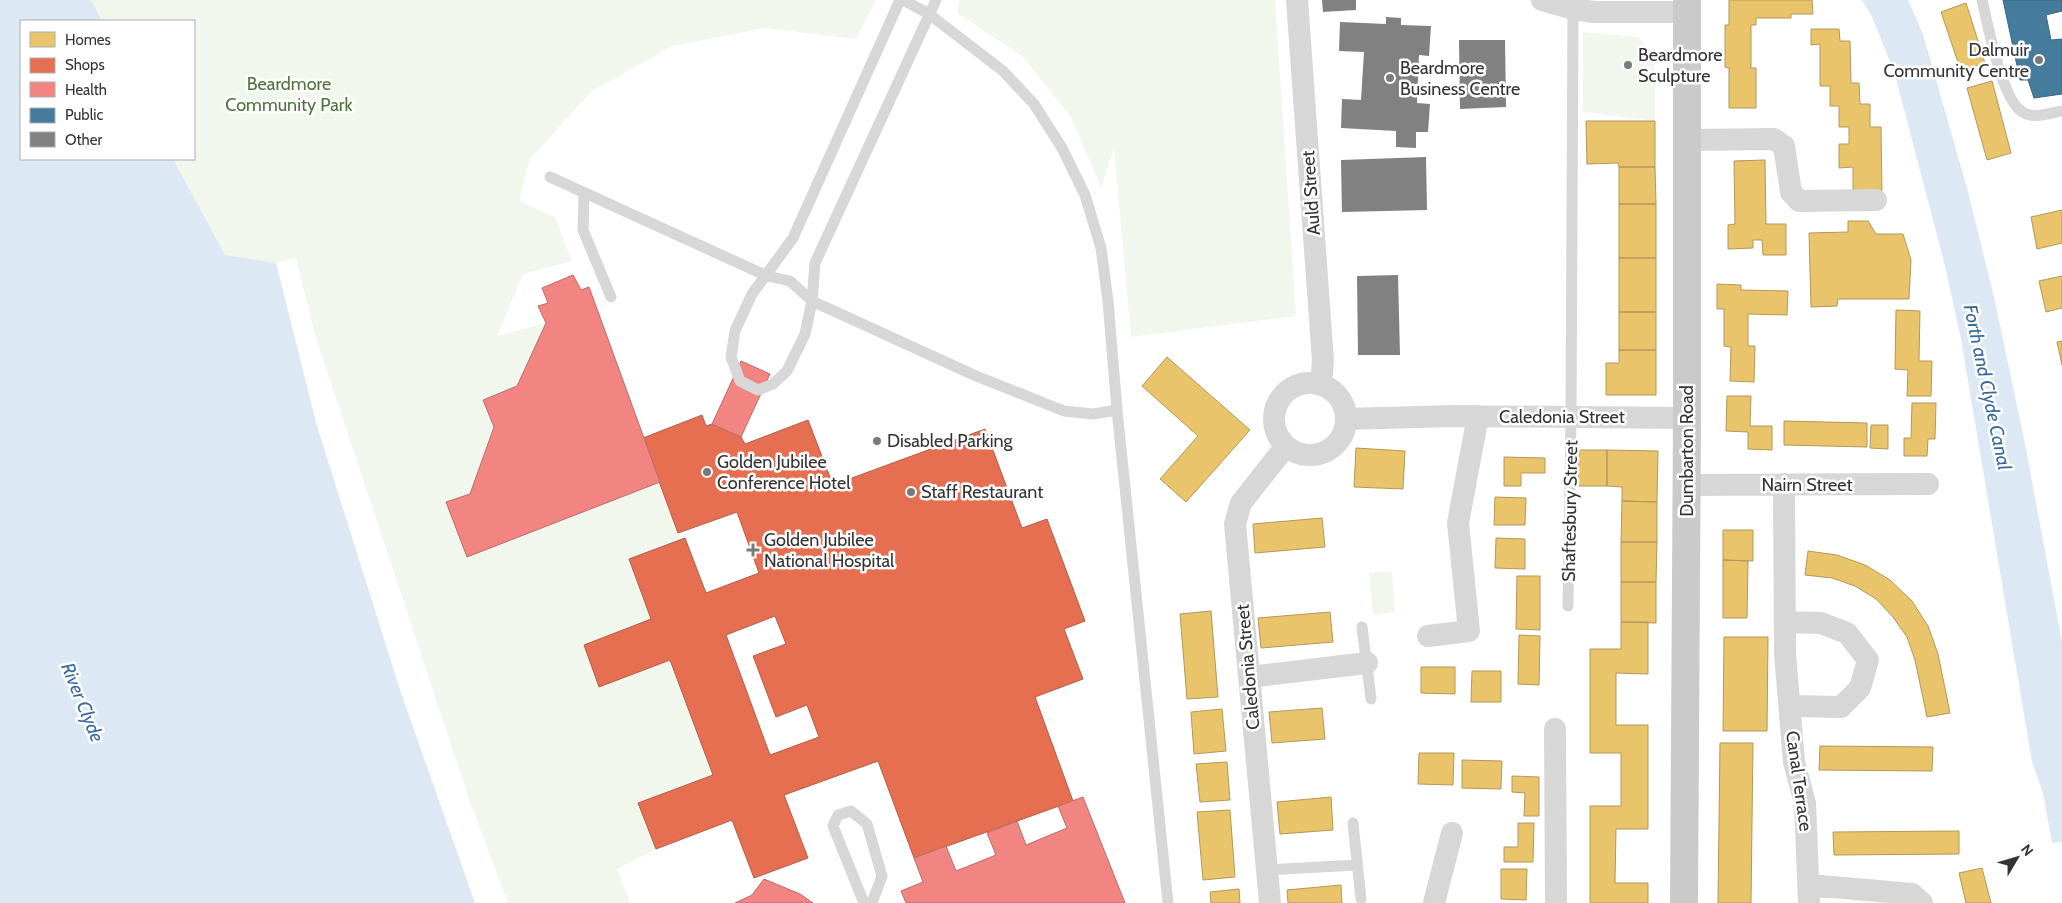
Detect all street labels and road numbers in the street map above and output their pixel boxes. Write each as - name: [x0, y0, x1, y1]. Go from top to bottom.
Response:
- street label: Auld Street: [1297, 150, 1325, 236]
- street label: Dumbarton Road: [1676, 385, 1698, 517]
- street label: Caledonia Street: [1499, 406, 1625, 428]
- street label: Shaftesbury Street: [1558, 440, 1582, 582]
- street label: Nairn Street: [1761, 474, 1853, 496]
- street label: Caledonia Street: [1232, 603, 1264, 731]
- street label: Canal Terrace: [1781, 729, 1817, 833]

